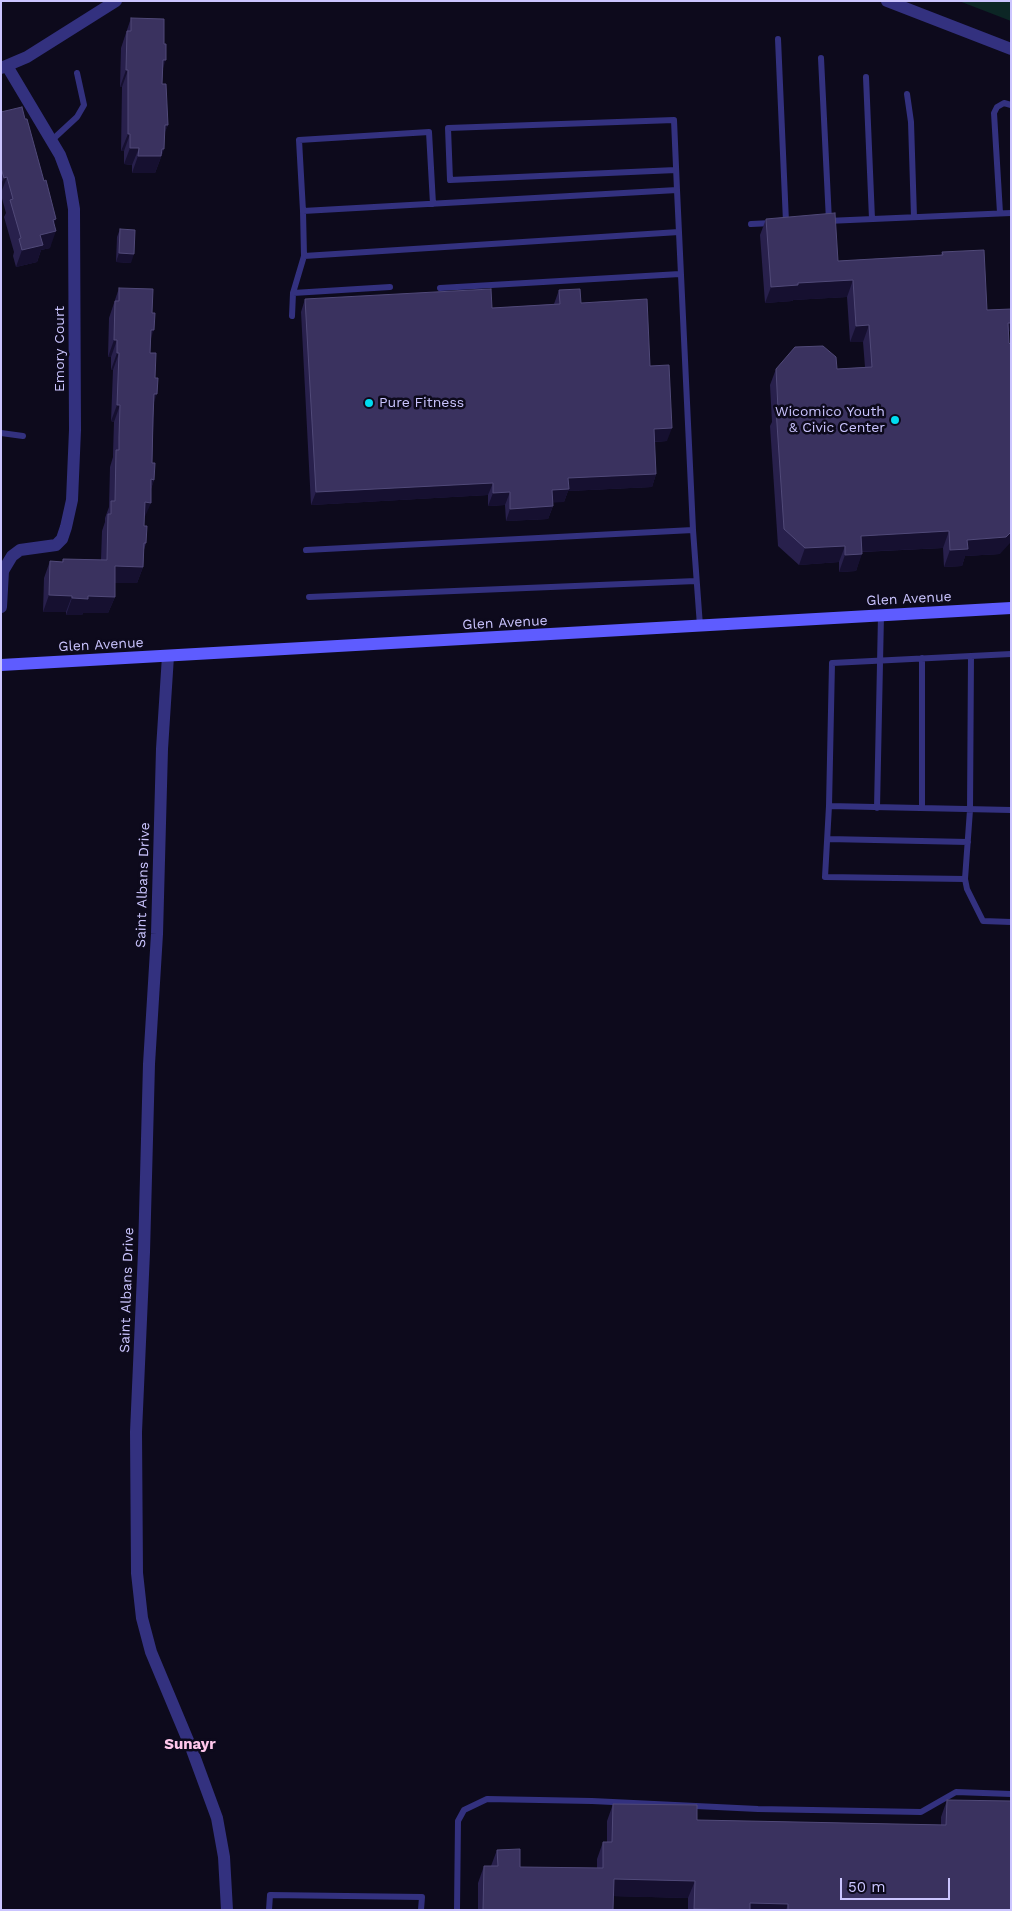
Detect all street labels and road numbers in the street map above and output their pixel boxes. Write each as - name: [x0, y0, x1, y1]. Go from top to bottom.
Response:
- street label: Emory Court: [52, 306, 68, 392]
- street label: Glen Avenue: [866, 588, 952, 610]
- street label: Glen Avenue: [462, 612, 548, 634]
- street label: Glen Avenue: [58, 634, 144, 656]
- street label: Saint Albans Drive: [132, 822, 154, 948]
- street label: Saint Albans Drive: [116, 1227, 138, 1353]

